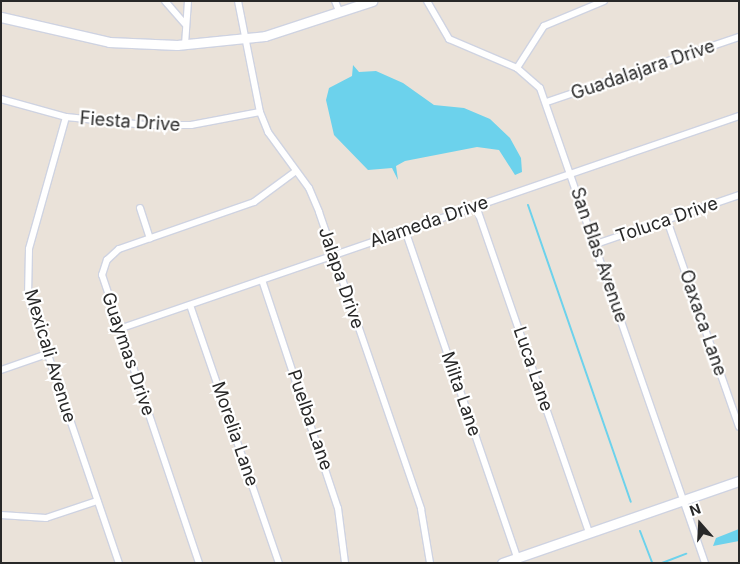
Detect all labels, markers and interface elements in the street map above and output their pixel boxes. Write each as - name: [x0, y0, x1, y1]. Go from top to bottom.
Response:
- street label: Guadalajara Drive: [568, 35, 718, 105]
- street label: Fiesta Drive: [79, 108, 181, 136]
- street label: San Blas Avenue: [566, 185, 632, 325]
- street label: Alameda Drive: [367, 192, 491, 252]
- street label: Toluca Drive: [613, 192, 721, 248]
- street label: Jalapa Drive: [314, 224, 368, 332]
- street label: Oaxaca Lane: [675, 267, 731, 379]
- street label: Mexicali Avenue: [19, 287, 81, 425]
- street label: Guaymas Drive: [97, 289, 159, 419]
- street label: Luca Lane: [508, 324, 558, 414]
- street label: Milta Lane: [436, 349, 486, 439]
- street label: Puelba Lane: [283, 367, 337, 473]
- street label: Morelia Lane: [207, 379, 263, 489]
- north arrow: [675, 499, 725, 549]
- text: N: [687, 500, 703, 519]

